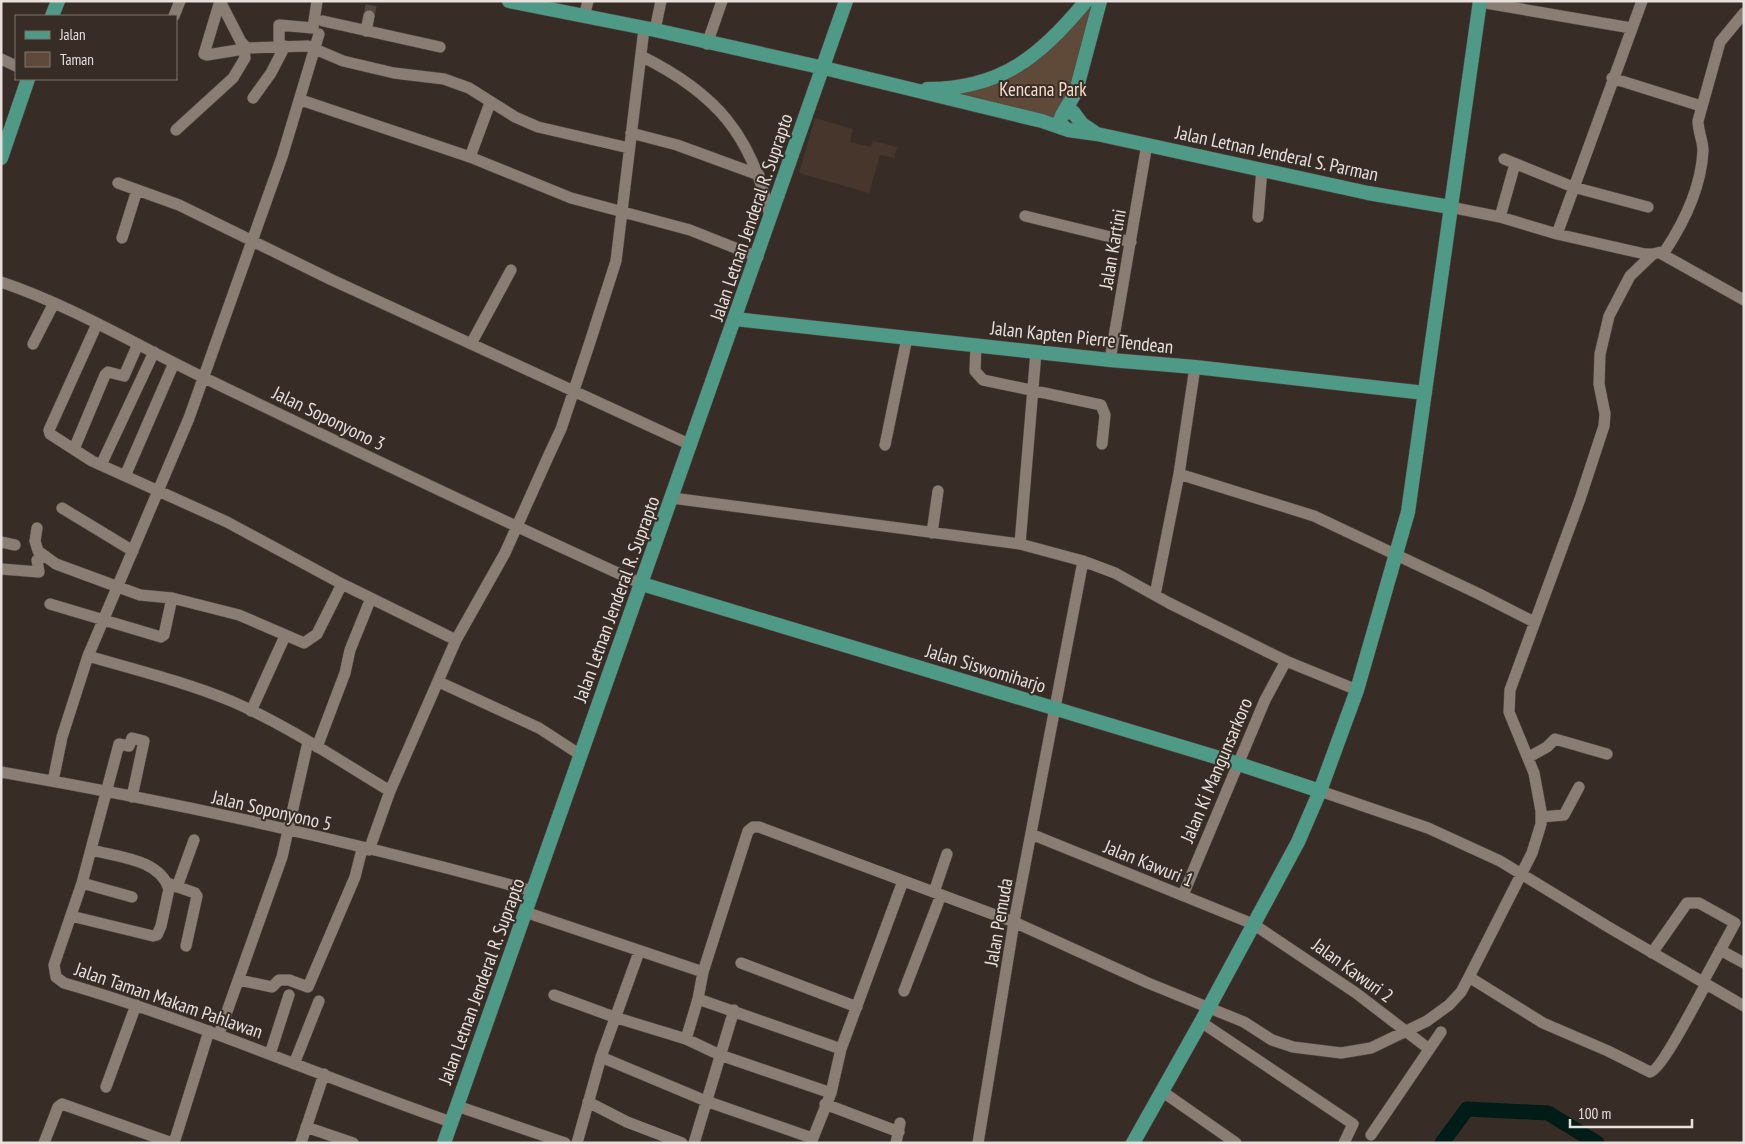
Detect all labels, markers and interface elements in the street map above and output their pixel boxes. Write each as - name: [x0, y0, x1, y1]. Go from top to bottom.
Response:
- legend: [15, 15, 178, 80]
- text: Jalan: [59, 25, 86, 44]
- text: Taman: [60, 50, 94, 69]
- park label: Kencana Park: [999, 77, 1087, 101]
- street label: Jalan Letnan Jenderal R. Suprapto: [704, 110, 798, 325]
- street label: Jalan Letnan Jenderal S. Parman: [1172, 120, 1381, 186]
- street label: Jalan Kartini: [1093, 207, 1131, 292]
- street label: Jalan Kapten Pierre Tendean: [988, 315, 1175, 359]
- street label: Jalan Soponyono 3: [268, 380, 389, 456]
- street label: Jalan Letnan Jenderal R. Suprapto: [567, 493, 664, 706]
- street label: Jalan Siswomiharjo: [922, 638, 1049, 698]
- street label: Jalan Ki Mangunsarkoro: [1174, 694, 1257, 847]
- street label: Jalan Soponyono 5: [209, 784, 334, 835]
- street label: Jalan Kawuri 1: [1100, 834, 1197, 892]
- street label: Jalan Letnan Jenderal R. Suprapto: [432, 875, 529, 1088]
- street label: Jalan Pemuda: [978, 876, 1018, 969]
- street label: Jalan Kawuri 2: [1307, 932, 1398, 1007]
- street label: Jalan Taman Makam Pahlawan: [71, 956, 266, 1043]
- scale bar: [1570, 1096, 1692, 1128]
- text: 100 m: [1578, 1104, 1611, 1123]

